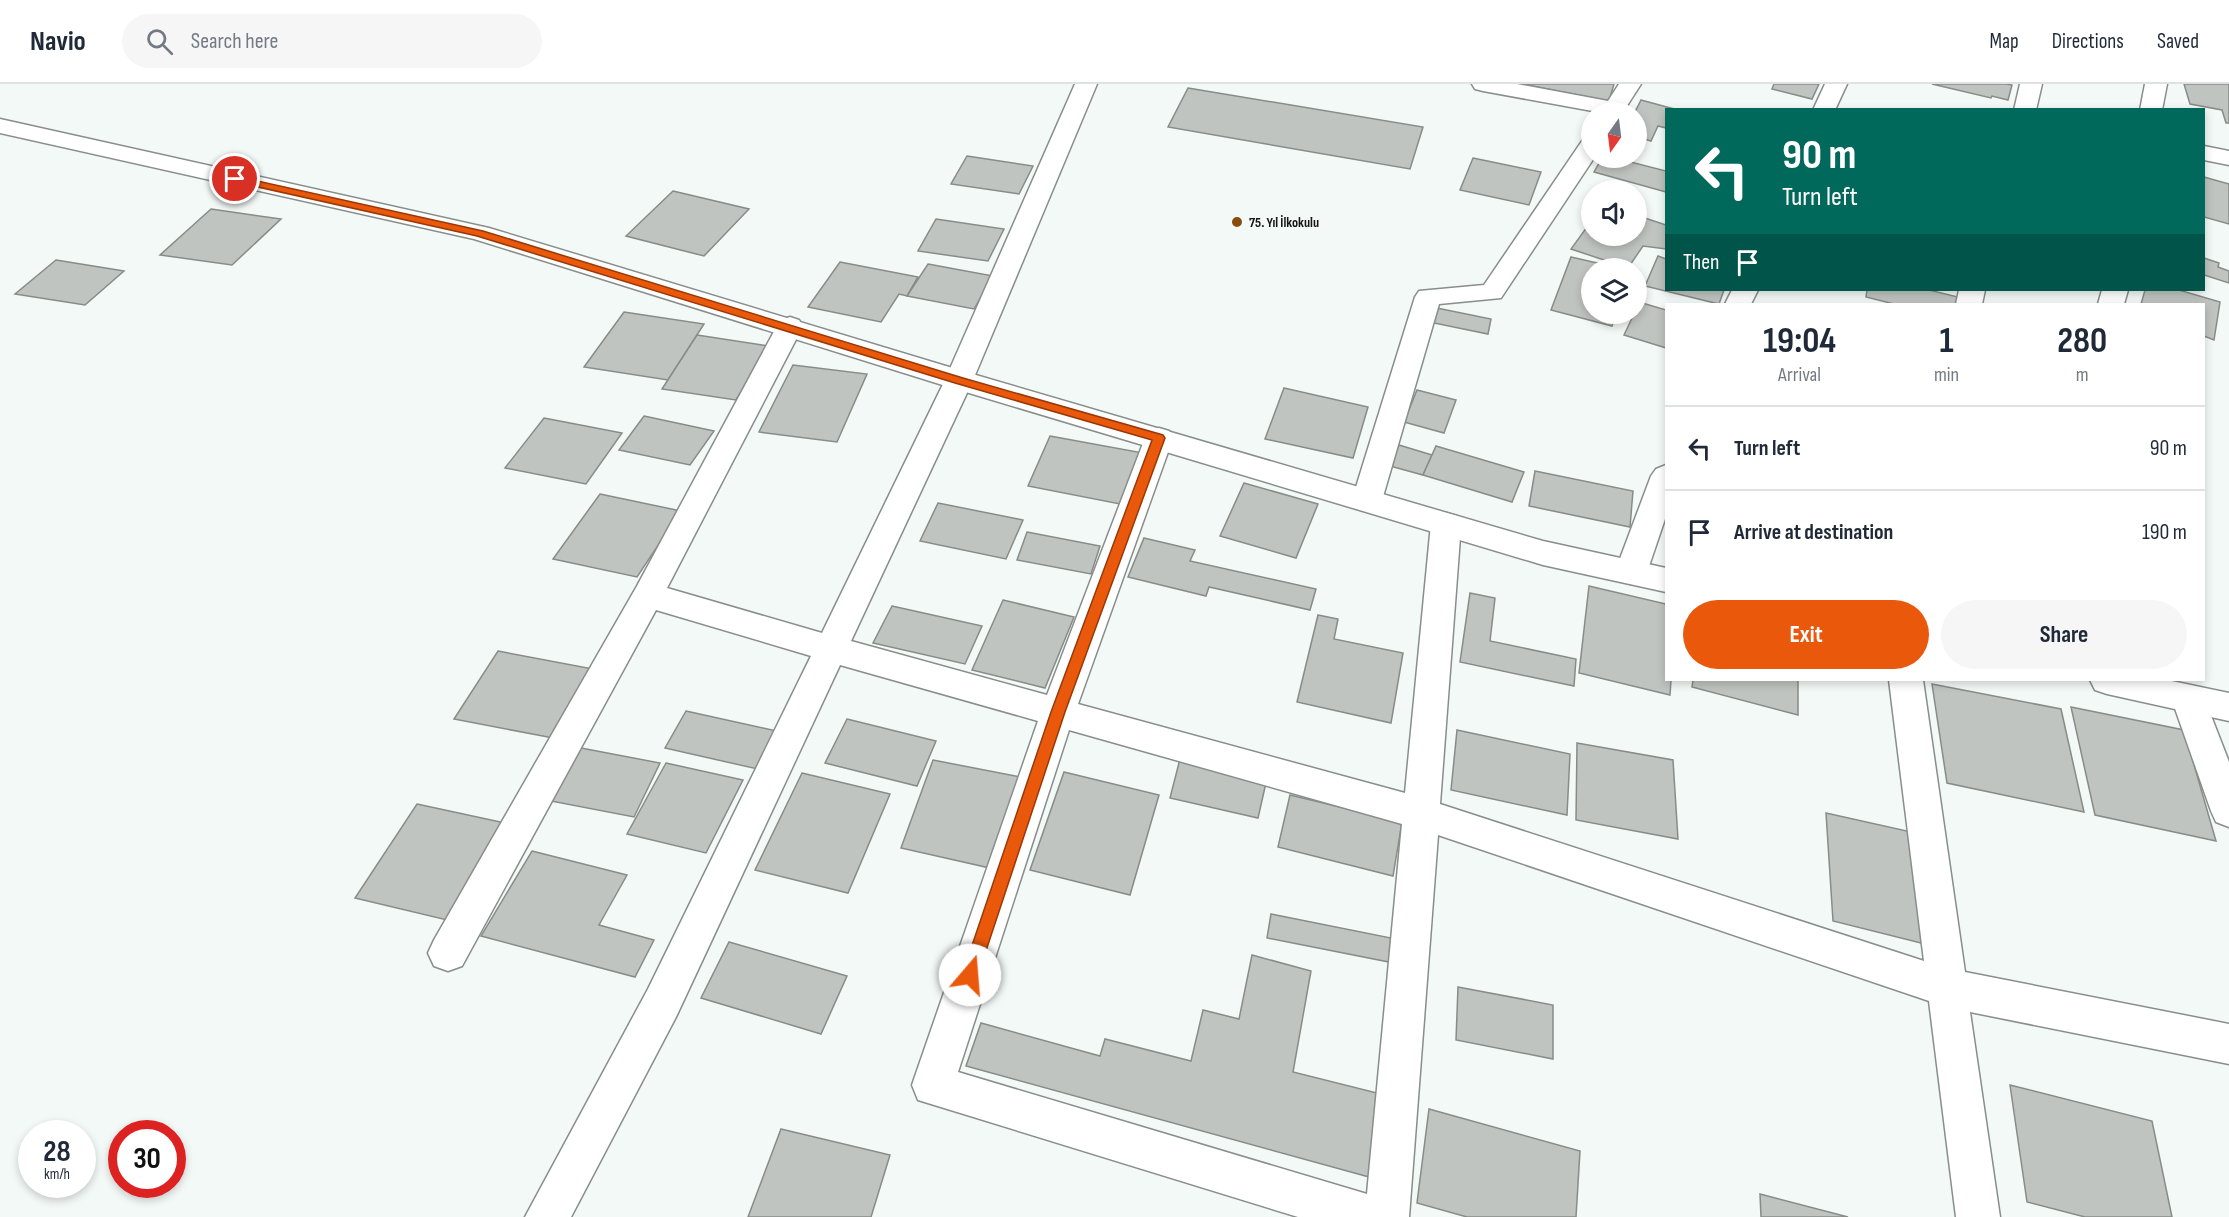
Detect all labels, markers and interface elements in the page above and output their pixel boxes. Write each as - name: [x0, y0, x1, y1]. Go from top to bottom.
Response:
- search box: [122, 14, 542, 68]
- text: Navio: [30, 25, 86, 58]
- icon: search: [143, 25, 176, 58]
- text: Search here: [191, 28, 278, 55]
- text: Map: [1989, 29, 2019, 54]
- text: Directions: [2052, 29, 2124, 54]
- text: Saved: [2157, 29, 2199, 54]
- north arrow: [1581, 102, 1647, 168]
- map controls: [1581, 102, 1647, 324]
- text: 90 m: [1782, 130, 1856, 181]
- icon: left: [1683, 132, 1761, 210]
- pin: [209, 153, 260, 204]
- icon: arrive: [218, 162, 251, 195]
- button: sound: [1581, 180, 1647, 246]
- text: Turn left: [1782, 181, 1858, 213]
- place label: 75. Yıl İlkokulu: [1249, 214, 1319, 231]
- marker: 75. Yıl İlkokulu: [1230, 215, 1244, 229]
- icon: arrive: [1731, 246, 1764, 279]
- text: Then: [1683, 249, 1719, 276]
- button: layers: [1581, 258, 1647, 324]
- text: 19:04: [1763, 320, 1836, 363]
- text: 1: [1940, 320, 1954, 363]
- text: 280: [2057, 320, 2107, 363]
- text: Arrival: [1778, 363, 1821, 387]
- text: min: [1934, 363, 1959, 387]
- text: m: [2076, 363, 2089, 387]
- icon: left: [1683, 432, 1716, 465]
- text: Turn left: [1734, 435, 1800, 462]
- text: 90 m: [2150, 435, 2187, 462]
- icon: arrive: [1683, 516, 1716, 549]
- text: Arrive at destination: [1734, 519, 1893, 546]
- text: 190 m: [2142, 519, 2187, 546]
- button: Exit: [1683, 600, 1929, 669]
- button: Share: [1941, 600, 2187, 669]
- position arrow: [938, 943, 1002, 1007]
- speed limit sign: 30: [108, 1120, 186, 1198]
- text: 28: [43, 1134, 71, 1170]
- text: km/h: [44, 1165, 70, 1184]

